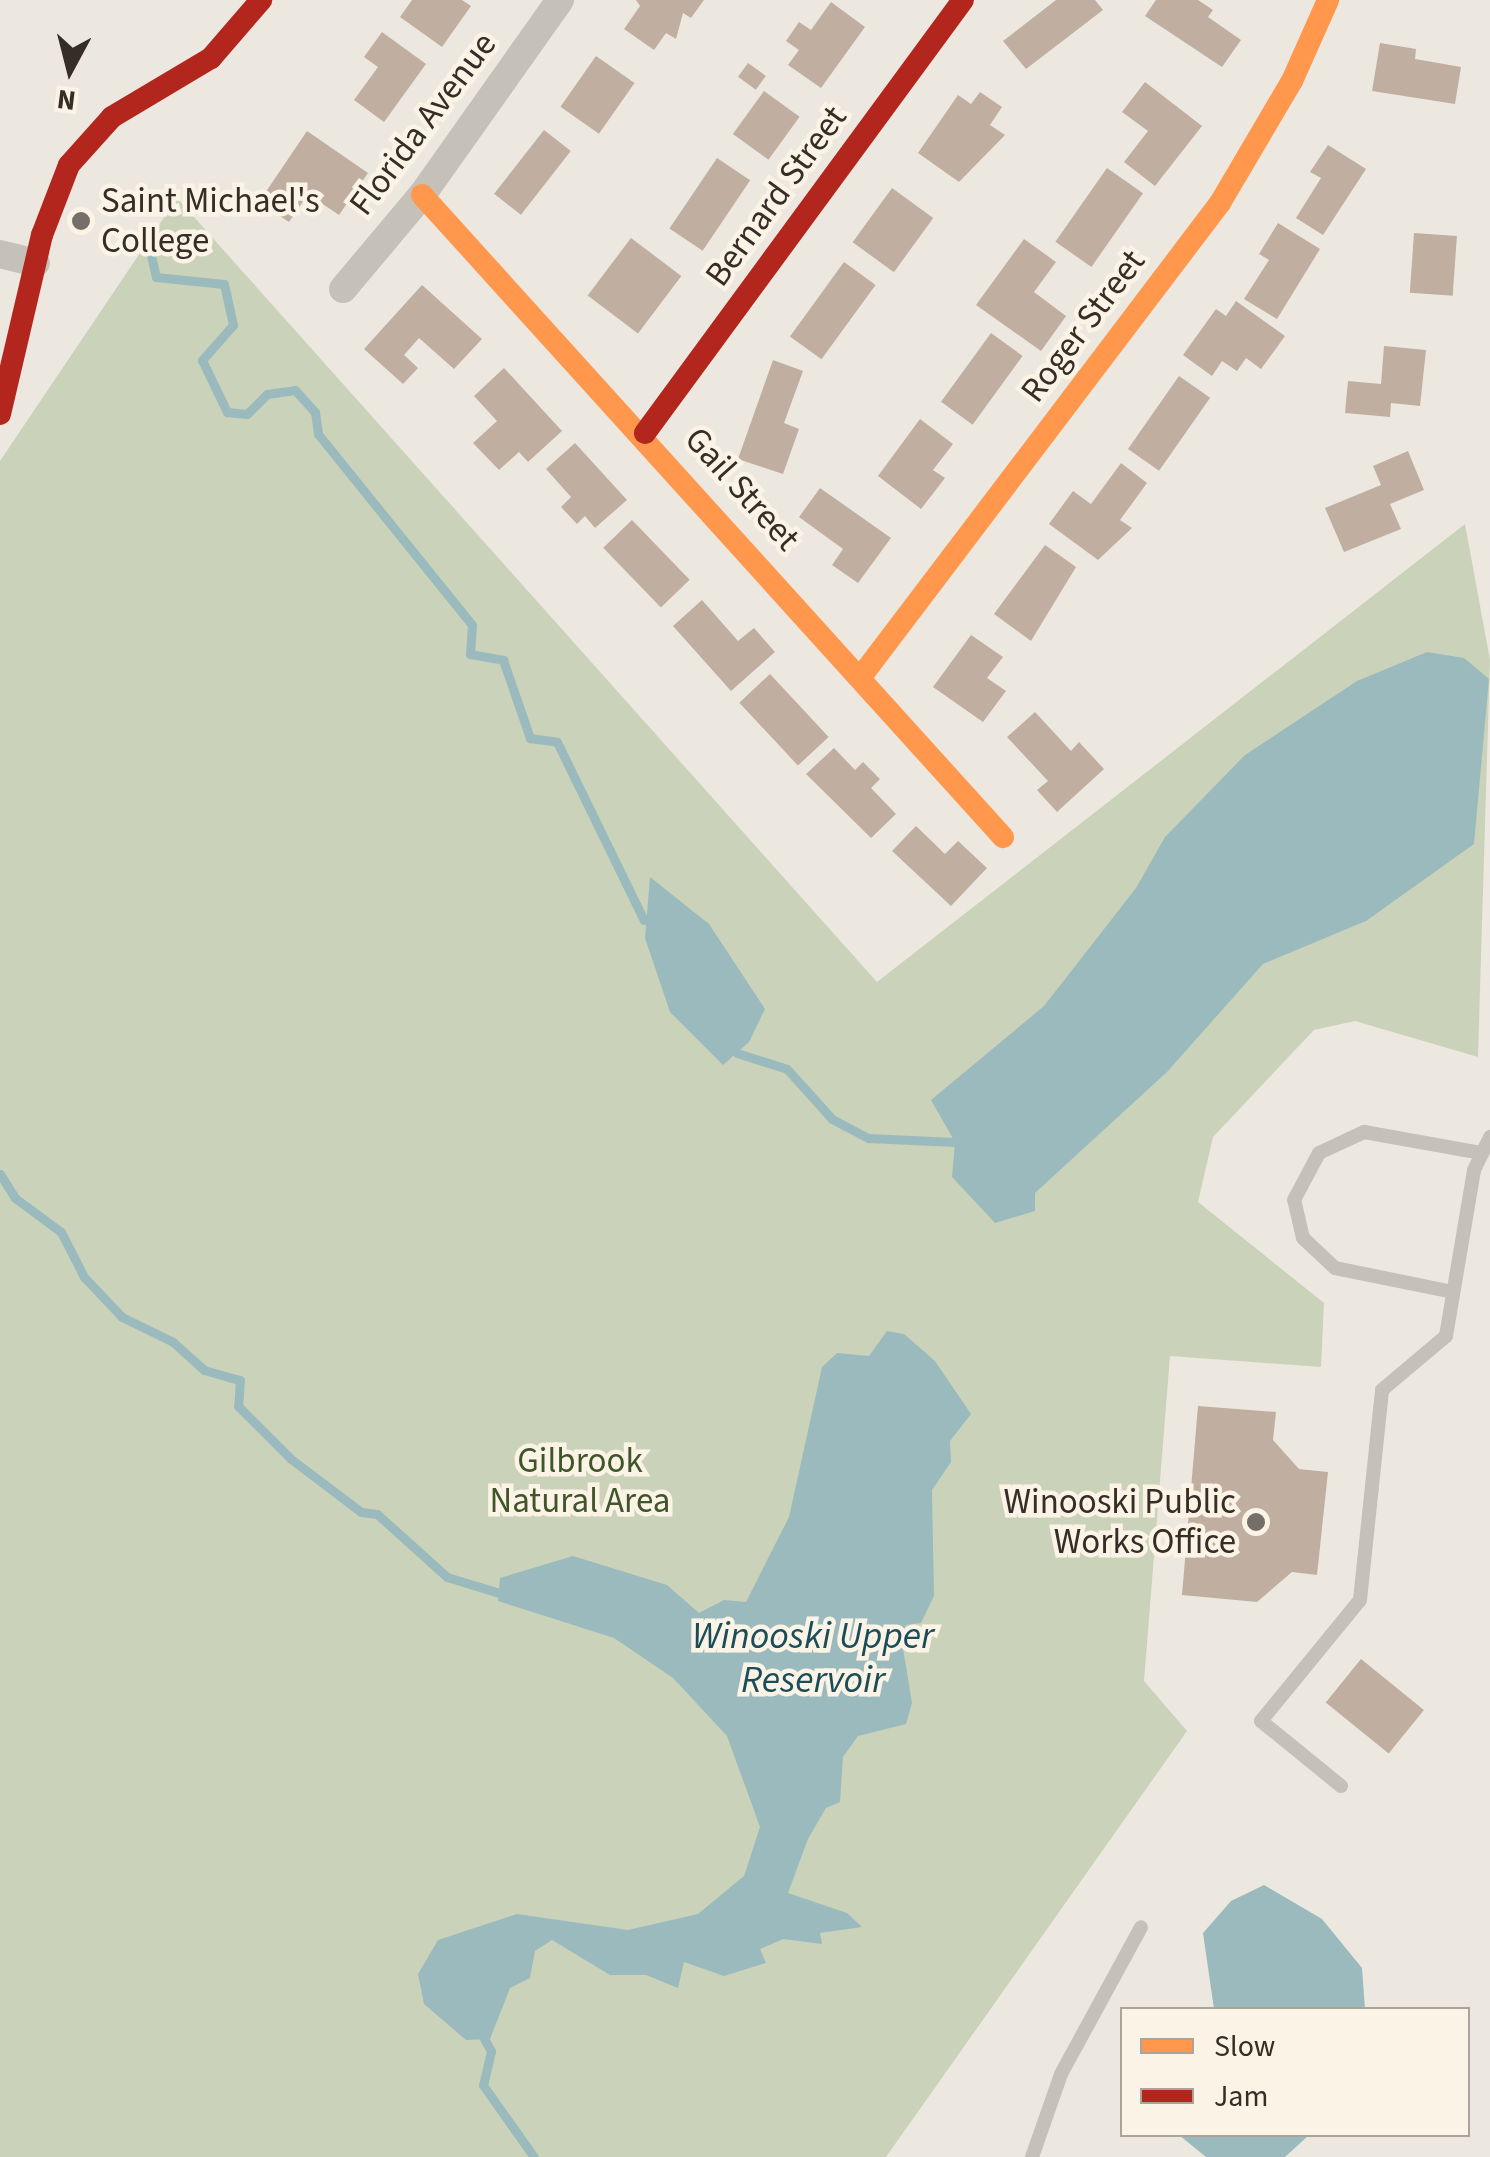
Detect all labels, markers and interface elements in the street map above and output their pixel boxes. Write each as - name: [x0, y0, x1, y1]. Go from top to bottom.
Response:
- north arrow: [20, 20, 120, 120]
- street label: Florida Avenue: [341, 24, 505, 224]
- text: N: [55, 79, 78, 121]
- street label: Bernard Street: [696, 98, 856, 294]
- place label: Saint Michael's College: [101, 180, 320, 262]
- marker: Saint Michael's College: [70, 210, 92, 232]
- street label: Roger Street: [1012, 242, 1154, 410]
- street label: Gail Street: [676, 419, 808, 559]
- park label: Gilbrook Natural Area: [490, 1440, 670, 1522]
- place label: Winooski Public Works Office: [1004, 1481, 1236, 1563]
- marker: Winooski Public Works Office: [1245, 1511, 1267, 1533]
- water label: Winooski Upper Reservoir: [692, 1614, 934, 1704]
- legend: [1120, 2007, 1470, 2137]
- text: Slow: [1214, 2025, 1275, 2068]
- text: Jam: [1214, 2075, 1268, 2118]

